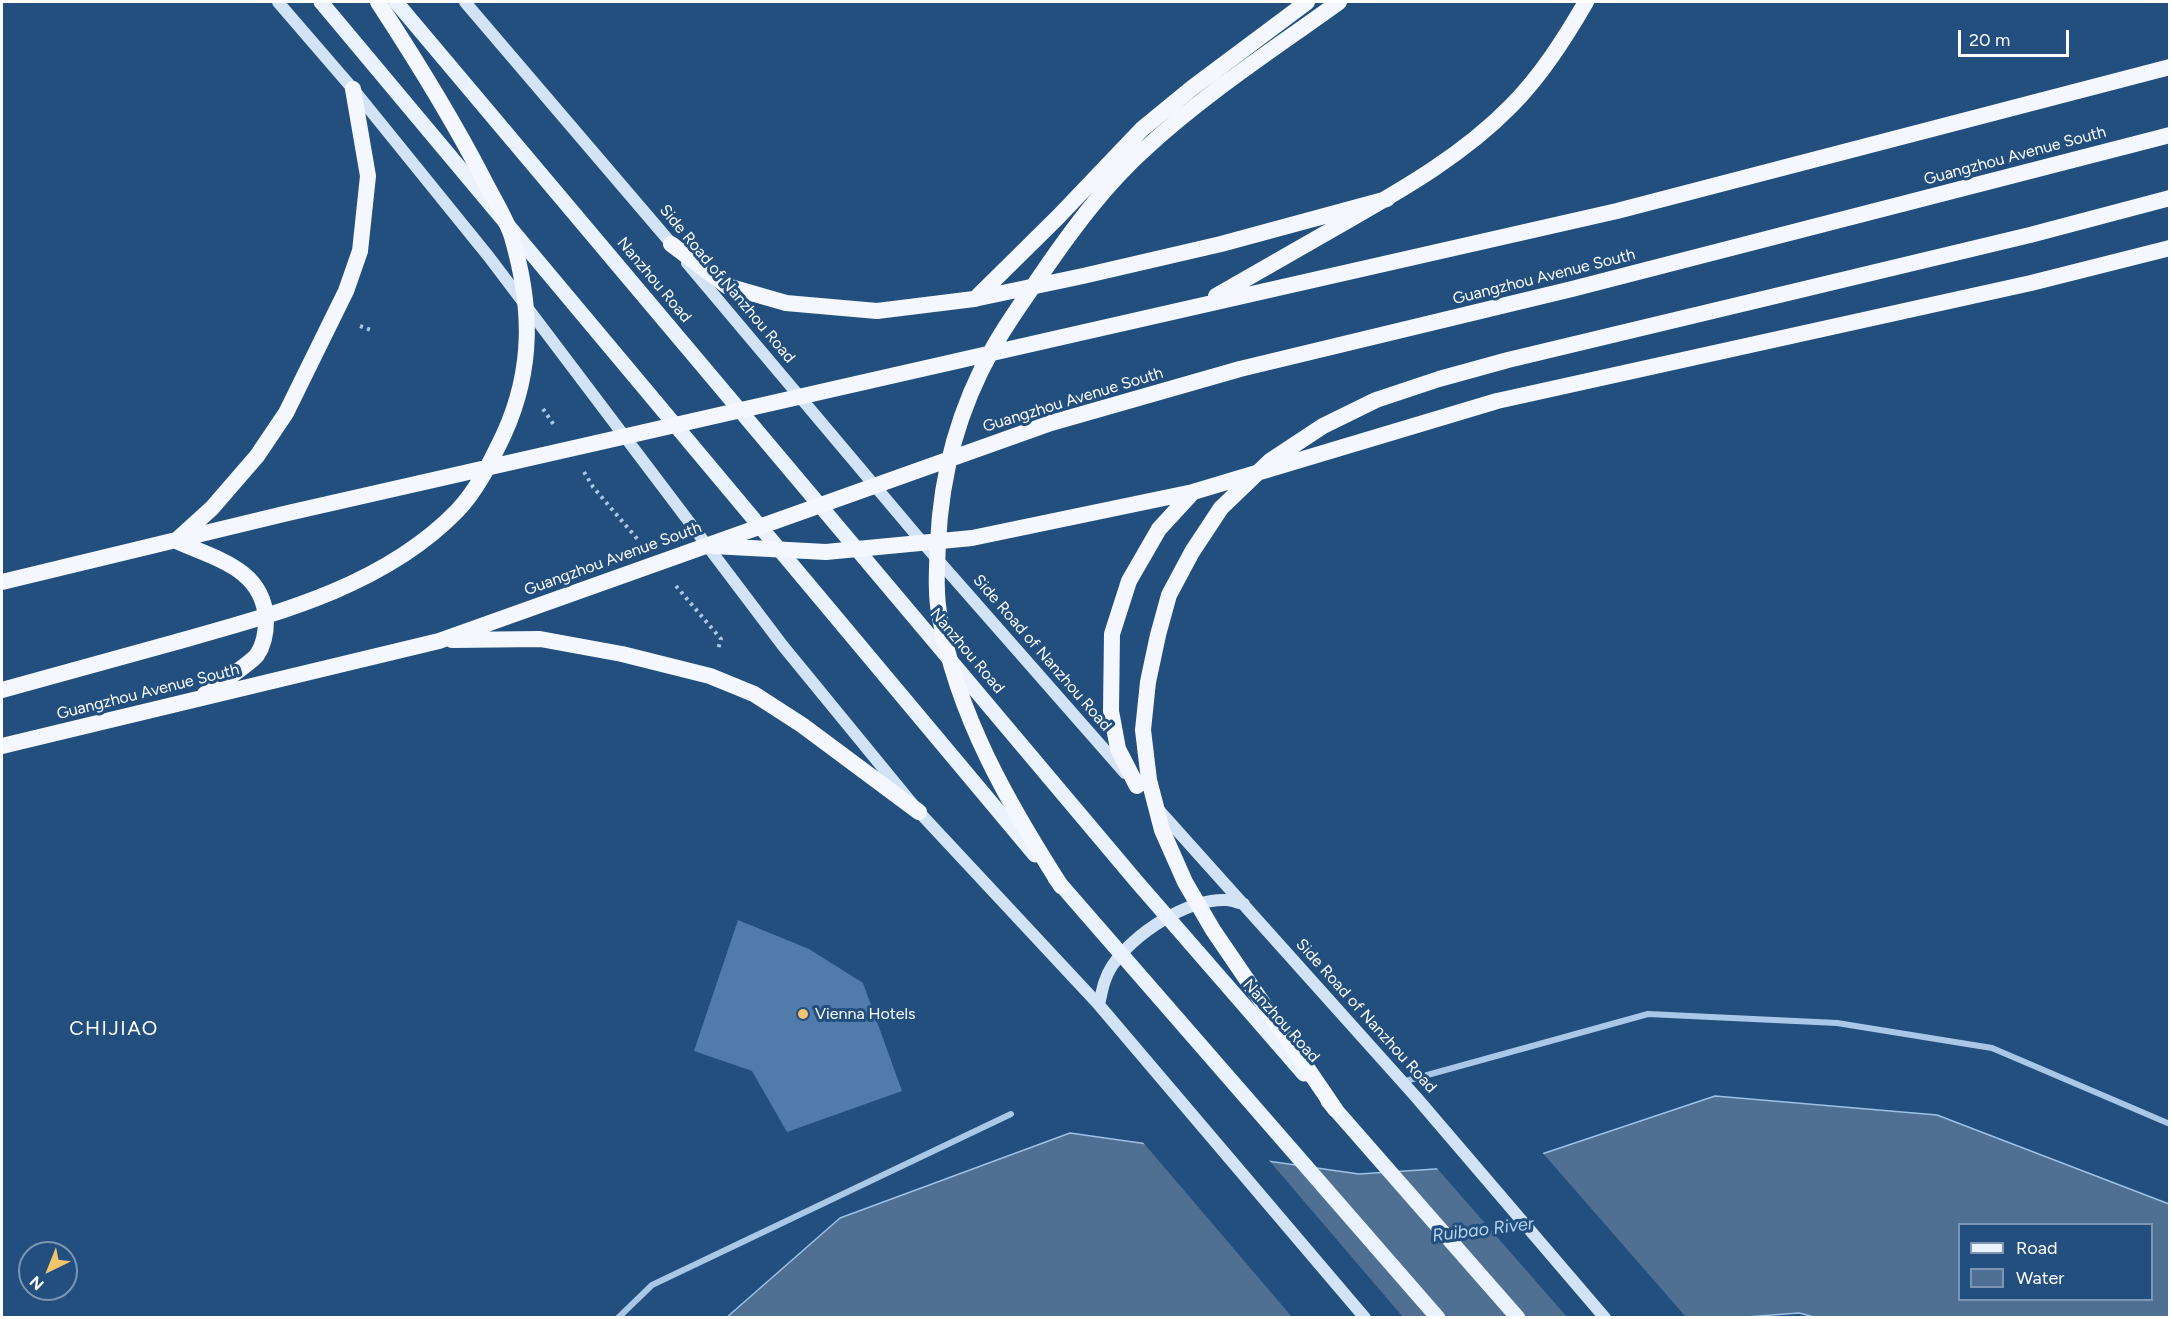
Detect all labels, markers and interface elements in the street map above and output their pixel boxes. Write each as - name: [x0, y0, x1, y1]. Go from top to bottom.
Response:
- scale bar: [1961, 18, 2072, 56]
- text: 20 m: [1969, 29, 2010, 51]
- street label: Guangzhou Avenue South: [1922, 122, 2108, 190]
- street label: Side Road of Nanzhou Road: [655, 201, 799, 367]
- street label: Nanzhou Road: [613, 234, 695, 326]
- street label: Guangzhou Avenue South: [1451, 245, 1637, 309]
- street label: Guangzhou Avenue South: [981, 363, 1165, 437]
- street label: Guangzhou Avenue South: [522, 518, 704, 600]
- street label: Side Road of Nanzhou Road: [969, 571, 1115, 735]
- street label: Nanzhou Road: [926, 605, 1008, 697]
- street label: Guangzhou Avenue South: [55, 660, 241, 724]
- street label: Side Road of Nanzhou Road: [1292, 935, 1440, 1097]
- street label: Nanzhou Road: [1239, 975, 1323, 1067]
- place label: Vienna Hotels: [815, 1004, 916, 1024]
- marker: Vienna Hotels: [796, 1007, 810, 1021]
- district label: CHIJIAO: [69, 1017, 159, 1041]
- water label: Ruibao River: [1431, 1213, 1535, 1247]
- legend: [1958, 1223, 2153, 1301]
- text: Road: [2016, 1237, 2057, 1259]
- north arrow: [18, 1241, 78, 1301]
- text: Water: [2016, 1267, 2064, 1289]
- text: N: [26, 1272, 48, 1294]

